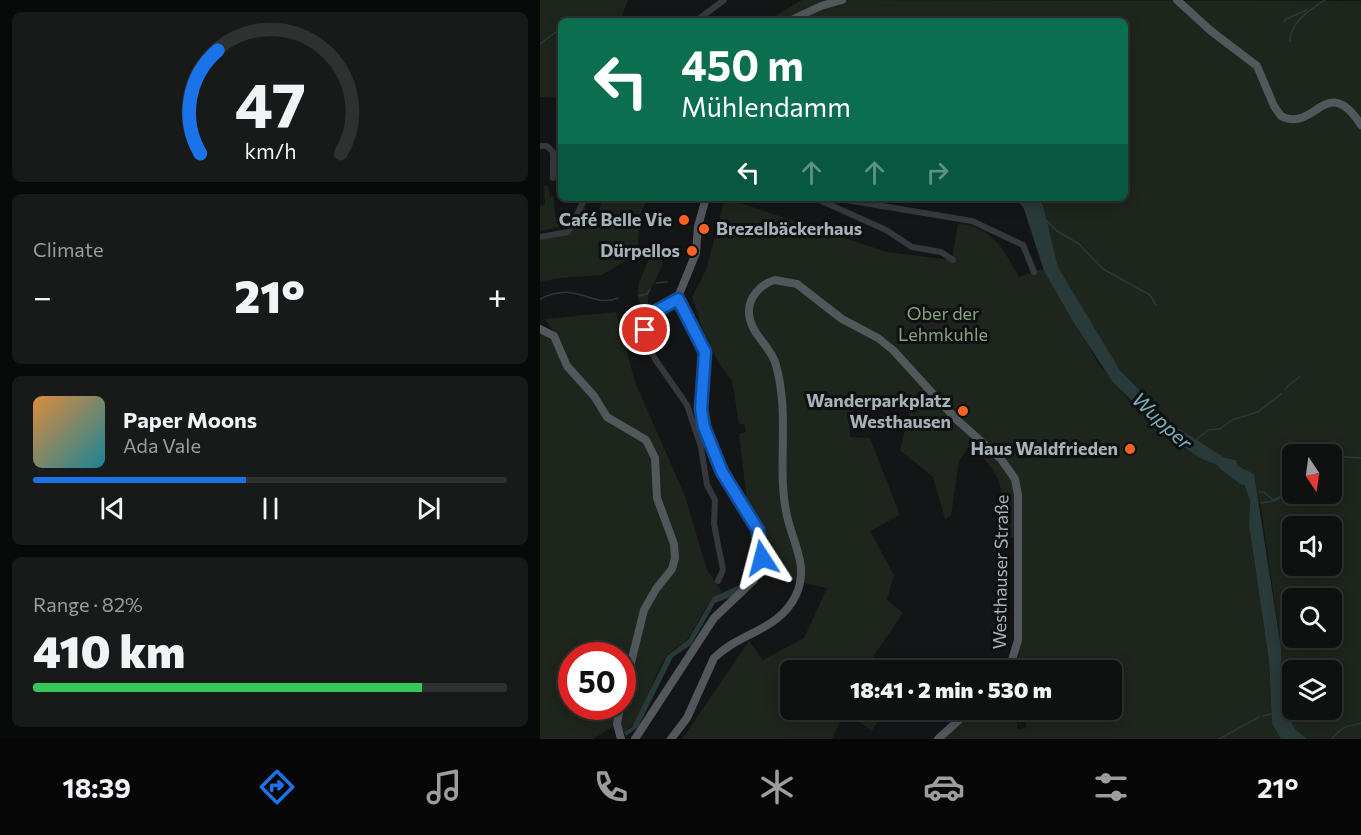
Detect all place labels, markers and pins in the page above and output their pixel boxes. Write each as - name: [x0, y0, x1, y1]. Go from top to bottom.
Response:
- place label: Café Belle Vie: [559, 208, 672, 230]
- marker: Café Belle Vie: [677, 213, 691, 227]
- place label: Brezelbäckerhaus: [716, 217, 862, 239]
- marker: Brezelbäckerhaus: [697, 222, 711, 236]
- place label: Dürpellos: [600, 239, 680, 261]
- marker: Dürpellos: [685, 244, 699, 258]
- pin: [619, 304, 670, 355]
- place label: Wanderparkplatz Westhausen: [806, 389, 951, 432]
- marker: Wanderparkplatz Westhausen: [956, 404, 970, 418]
- place label: Haus Waldfrieden: [970, 437, 1118, 459]
- marker: Haus Waldfrieden: [1123, 442, 1137, 456]

